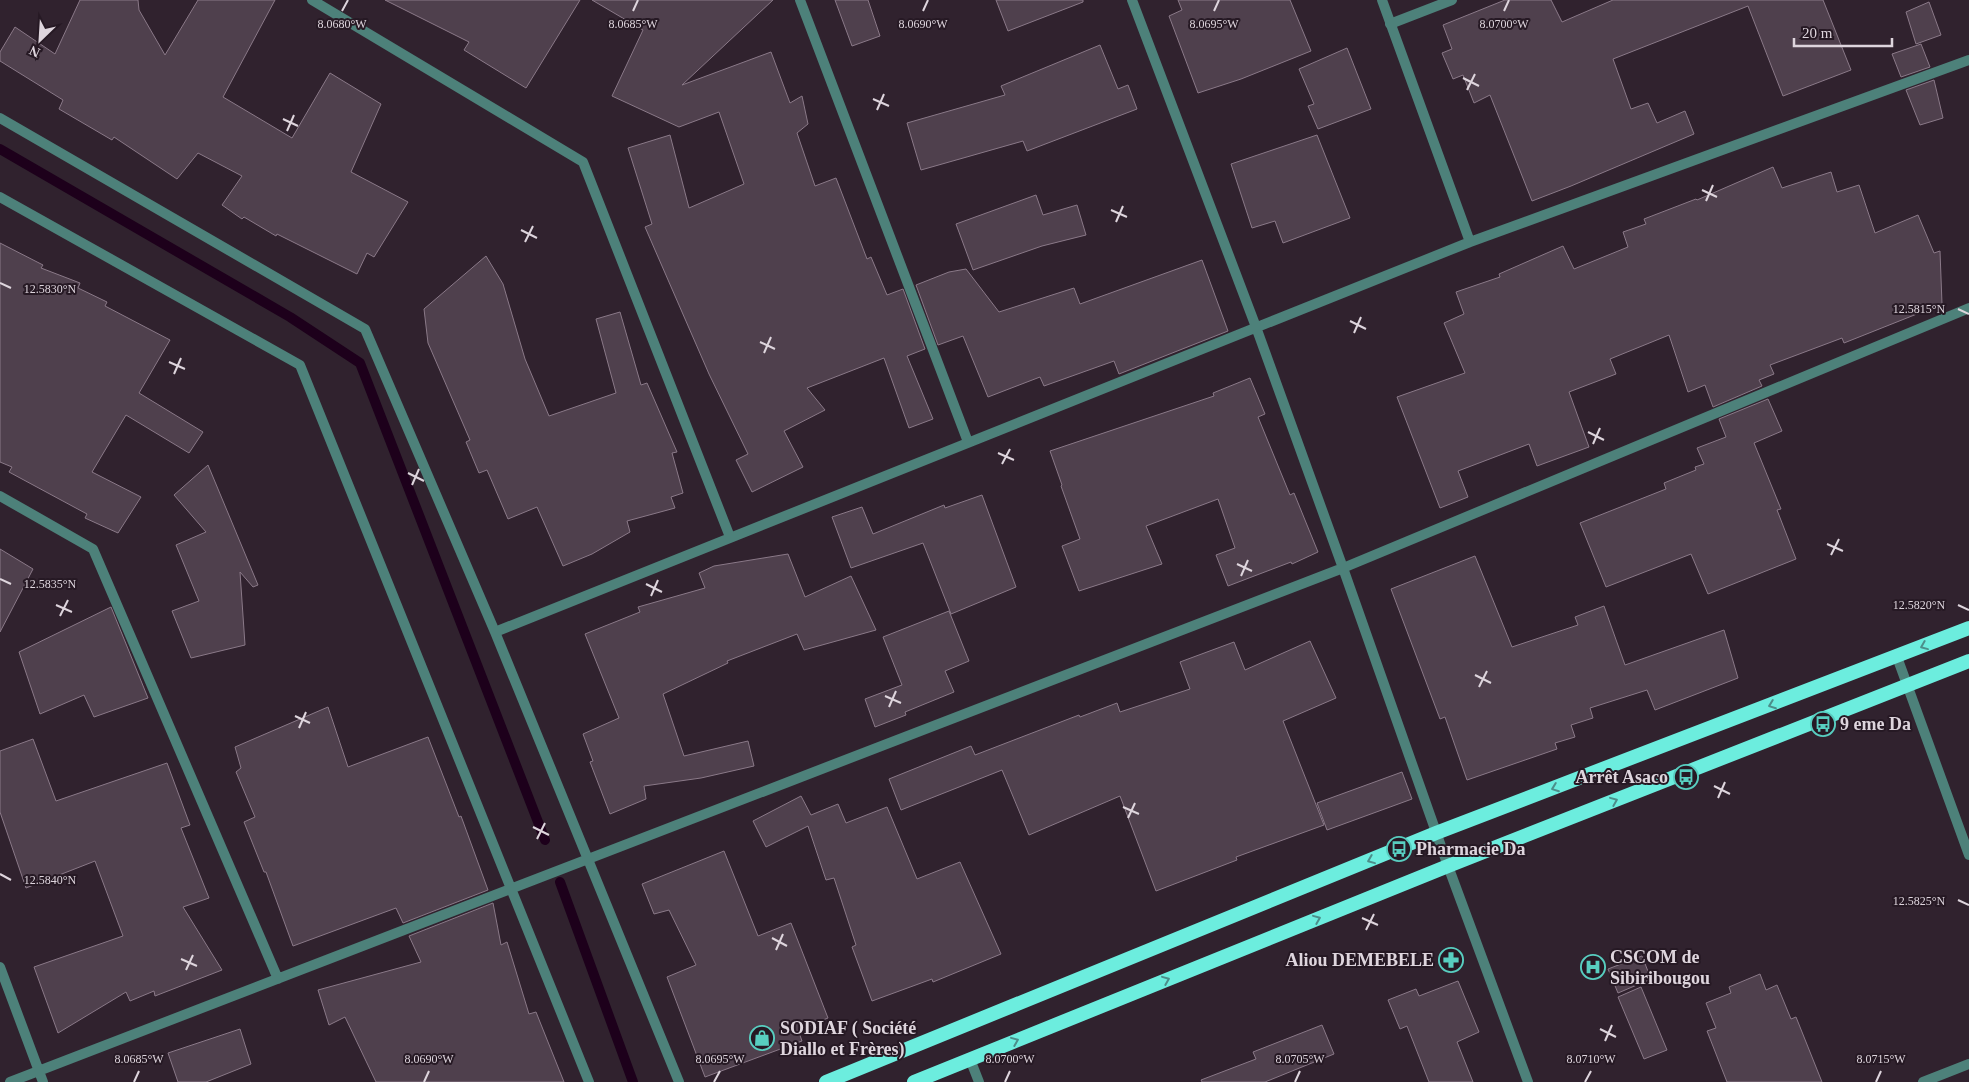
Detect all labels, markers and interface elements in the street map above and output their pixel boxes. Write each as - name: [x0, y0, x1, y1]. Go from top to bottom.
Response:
- north arrow: [15, 15, 65, 65]
- scale bar: [1794, 15, 1892, 47]
- text: 8.0680°W: [317, 17, 367, 31]
- text: 8.0685°W: [608, 17, 658, 31]
- text: 8.0690°W: [898, 17, 948, 31]
- text: 8.0695°W: [1189, 17, 1239, 31]
- text: 8.0700°W: [1479, 17, 1529, 31]
- text: 20 m: [1802, 25, 1833, 41]
- text: N: [27, 42, 42, 60]
- text: 12.5830°N: [24, 282, 77, 296]
- text: 12.5815°N: [1893, 302, 1946, 316]
- text: 12.5835°N: [24, 577, 77, 591]
- text: 12.5820°N: [1893, 598, 1946, 612]
- one-way arrow: [1920, 640, 1929, 650]
- one-way arrow: [1768, 698, 1777, 709]
- bus stop icon: 9 eme Da: [1810, 711, 1836, 737]
- place label: 9 eme Da: [1840, 714, 1911, 734]
- bus stop icon: Arrêt Asaco: [1673, 764, 1699, 790]
- place label: Arrêt Asaco: [1576, 767, 1668, 787]
- one-way arrow: [1551, 782, 1560, 792]
- one-way arrow: [1609, 797, 1618, 808]
- bus stop icon: Pharmacie Da: [1386, 836, 1412, 862]
- place label: Pharmacie Da: [1416, 839, 1525, 859]
- one-way arrow: [1367, 853, 1376, 864]
- text: 12.5840°N: [24, 873, 77, 887]
- text: 12.5825°N: [1893, 894, 1946, 908]
- one-way arrow: [1312, 915, 1320, 925]
- pharmacy icon: Aliou DEMEBELE: [1438, 947, 1464, 973]
- place label: CSCOM de Sibiribougou: [1610, 947, 1710, 988]
- place label: Aliou DEMEBELE: [1285, 950, 1434, 970]
- hospital icon: CSCOM de Sibiribougou: [1580, 954, 1606, 980]
- one-way arrow: [1161, 976, 1170, 987]
- place label: SODIAF ( Société Diallo et Frères): [780, 1018, 916, 1060]
- shop icon: SODIAF ( Société Diallo et Frères): [749, 1025, 775, 1051]
- one-way arrow: [1010, 1037, 1019, 1047]
- text: 8.0685°W: [114, 1052, 164, 1066]
- text: 8.0690°W: [404, 1052, 454, 1066]
- text: 8.0695°W: [695, 1052, 745, 1066]
- text: 8.0700°W: [985, 1052, 1035, 1066]
- text: 8.0705°W: [1275, 1052, 1325, 1066]
- text: 8.0710°W: [1566, 1052, 1616, 1066]
- text: 8.0715°W: [1856, 1052, 1906, 1066]

